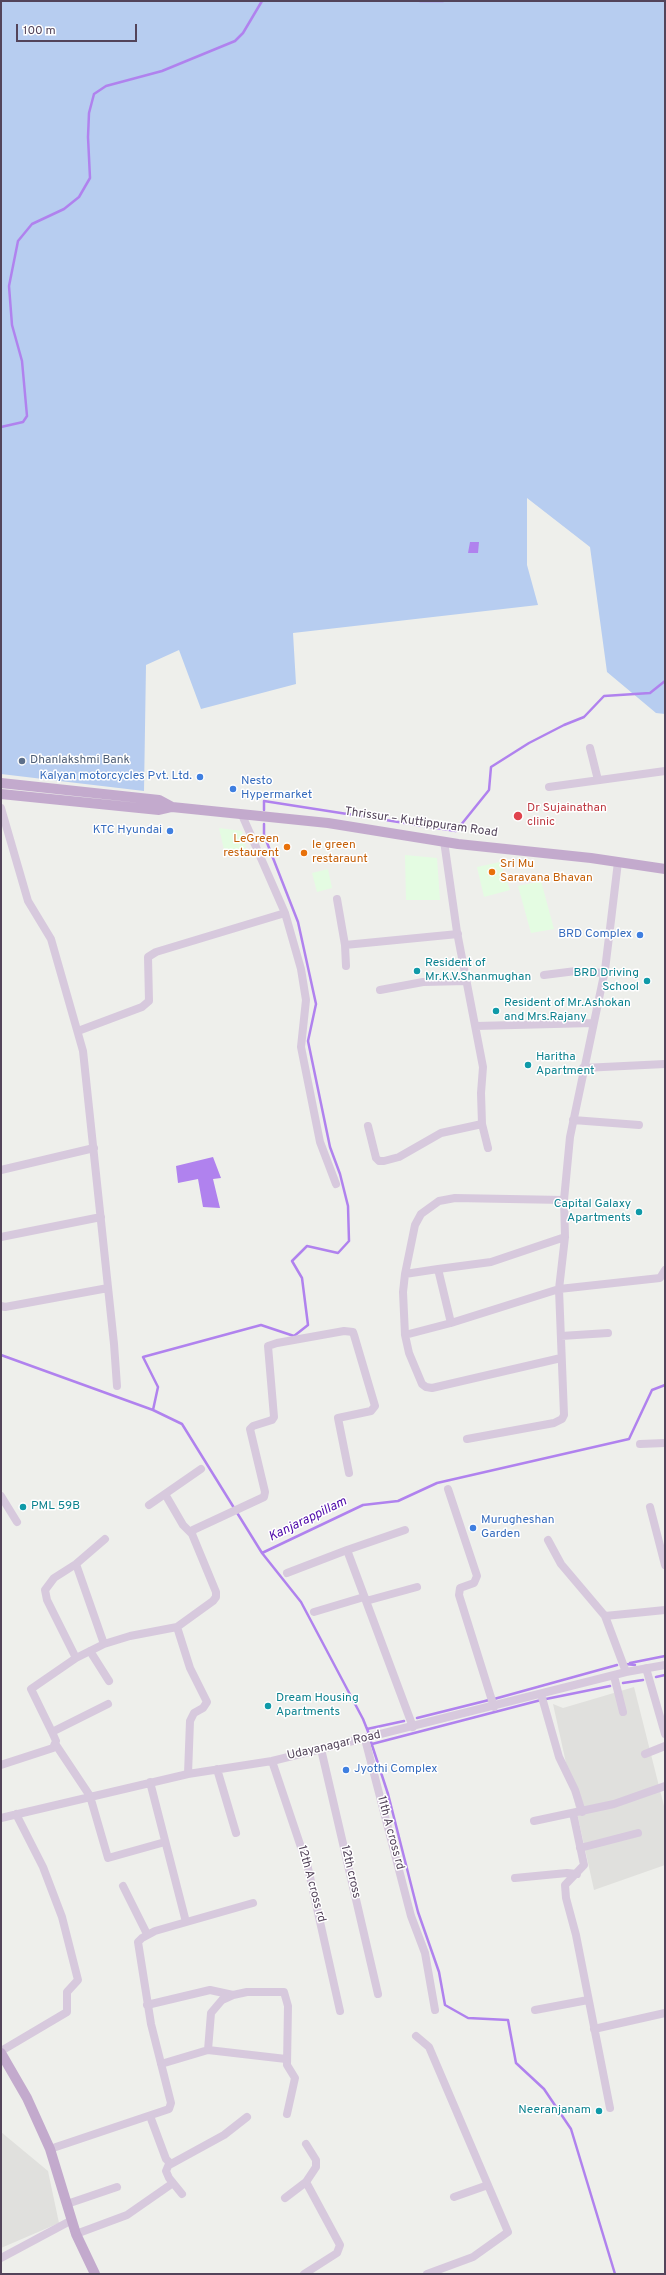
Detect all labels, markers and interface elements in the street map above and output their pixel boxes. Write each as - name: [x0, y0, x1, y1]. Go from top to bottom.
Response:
- scale bar: [18, 16, 139, 42]
- text: 100 m: [23, 23, 56, 39]
- place label: Dhanlakshmi Bank: [30, 754, 130, 768]
- marker: Dhanlakshmi Bank: [17, 756, 27, 766]
- place label: Kalyan motorcycles Pvt. Ltd.: [40, 770, 192, 784]
- marker: Kalyan motorcycles Pvt. Ltd.: [195, 772, 205, 782]
- place label: Nesto Hypermarket: [241, 775, 312, 803]
- marker: Nesto Hypermarket: [228, 784, 238, 794]
- place label: Dr Sujainathan clinic: [527, 802, 607, 830]
- street label: Thrissur – Kuttippuram Road: [344, 805, 498, 841]
- marker: Dr Sujainathan clinic: [512, 810, 524, 822]
- place label: KTC Hyundai: [93, 824, 162, 838]
- marker: KTC Hyundai: [165, 826, 175, 836]
- place label: LeGreen restaurent: [223, 833, 279, 861]
- place label: le green restaraunt: [312, 839, 368, 867]
- marker: LeGreen restaurent: [282, 842, 292, 852]
- marker: le green restaraunt: [299, 848, 309, 858]
- place label: Sri Mu Saravana Bhavan: [500, 858, 593, 886]
- marker: Sri Mu Saravana Bhavan: [487, 867, 497, 877]
- place label: BRD Complex: [558, 928, 632, 942]
- marker: BRD Complex: [635, 930, 645, 940]
- place label: Resident of Mr.K.V.Shanmughan: [425, 957, 531, 985]
- marker: Resident of Mr.K.V.Shanmughan: [412, 966, 422, 976]
- place label: BRD Driving School: [573, 967, 639, 995]
- marker: BRD Driving School: [642, 976, 652, 986]
- place label: Resident of Mr.Ashokan and Mrs.Rajany: [504, 997, 631, 1025]
- marker: Resident of Mr.Ashokan and Mrs.Rajany: [491, 1006, 501, 1016]
- place label: Haritha Apartment: [536, 1051, 594, 1079]
- marker: Haritha Apartment: [523, 1060, 533, 1070]
- place label: Capital Galaxy Apartments: [554, 1198, 631, 1226]
- marker: Capital Galaxy Apartments: [634, 1207, 644, 1217]
- water label: Kanjarappillam: [266, 1494, 350, 1546]
- place label: PML 59B: [31, 1500, 80, 1514]
- marker: PML 59B: [18, 1502, 28, 1512]
- place label: Murugheshan Garden: [481, 1514, 554, 1542]
- marker: Murugheshan Garden: [468, 1523, 478, 1533]
- place label: Dream Housing Apartments: [276, 1692, 359, 1720]
- marker: Dream Housing Apartments: [263, 1701, 273, 1711]
- street label: Udayanagar Road: [286, 1728, 382, 1764]
- place label: Jyothi Complex: [354, 1763, 437, 1777]
- marker: Jyothi Complex: [341, 1765, 351, 1775]
- street label: 11th A cross rd: [373, 1794, 407, 1872]
- street label: 12th A cross rd: [294, 1844, 328, 1924]
- street label: 12th cross: [337, 1844, 363, 1900]
- place label: Neeranjanam: [518, 2104, 591, 2118]
- marker: Neeranjanam: [594, 2106, 604, 2116]

